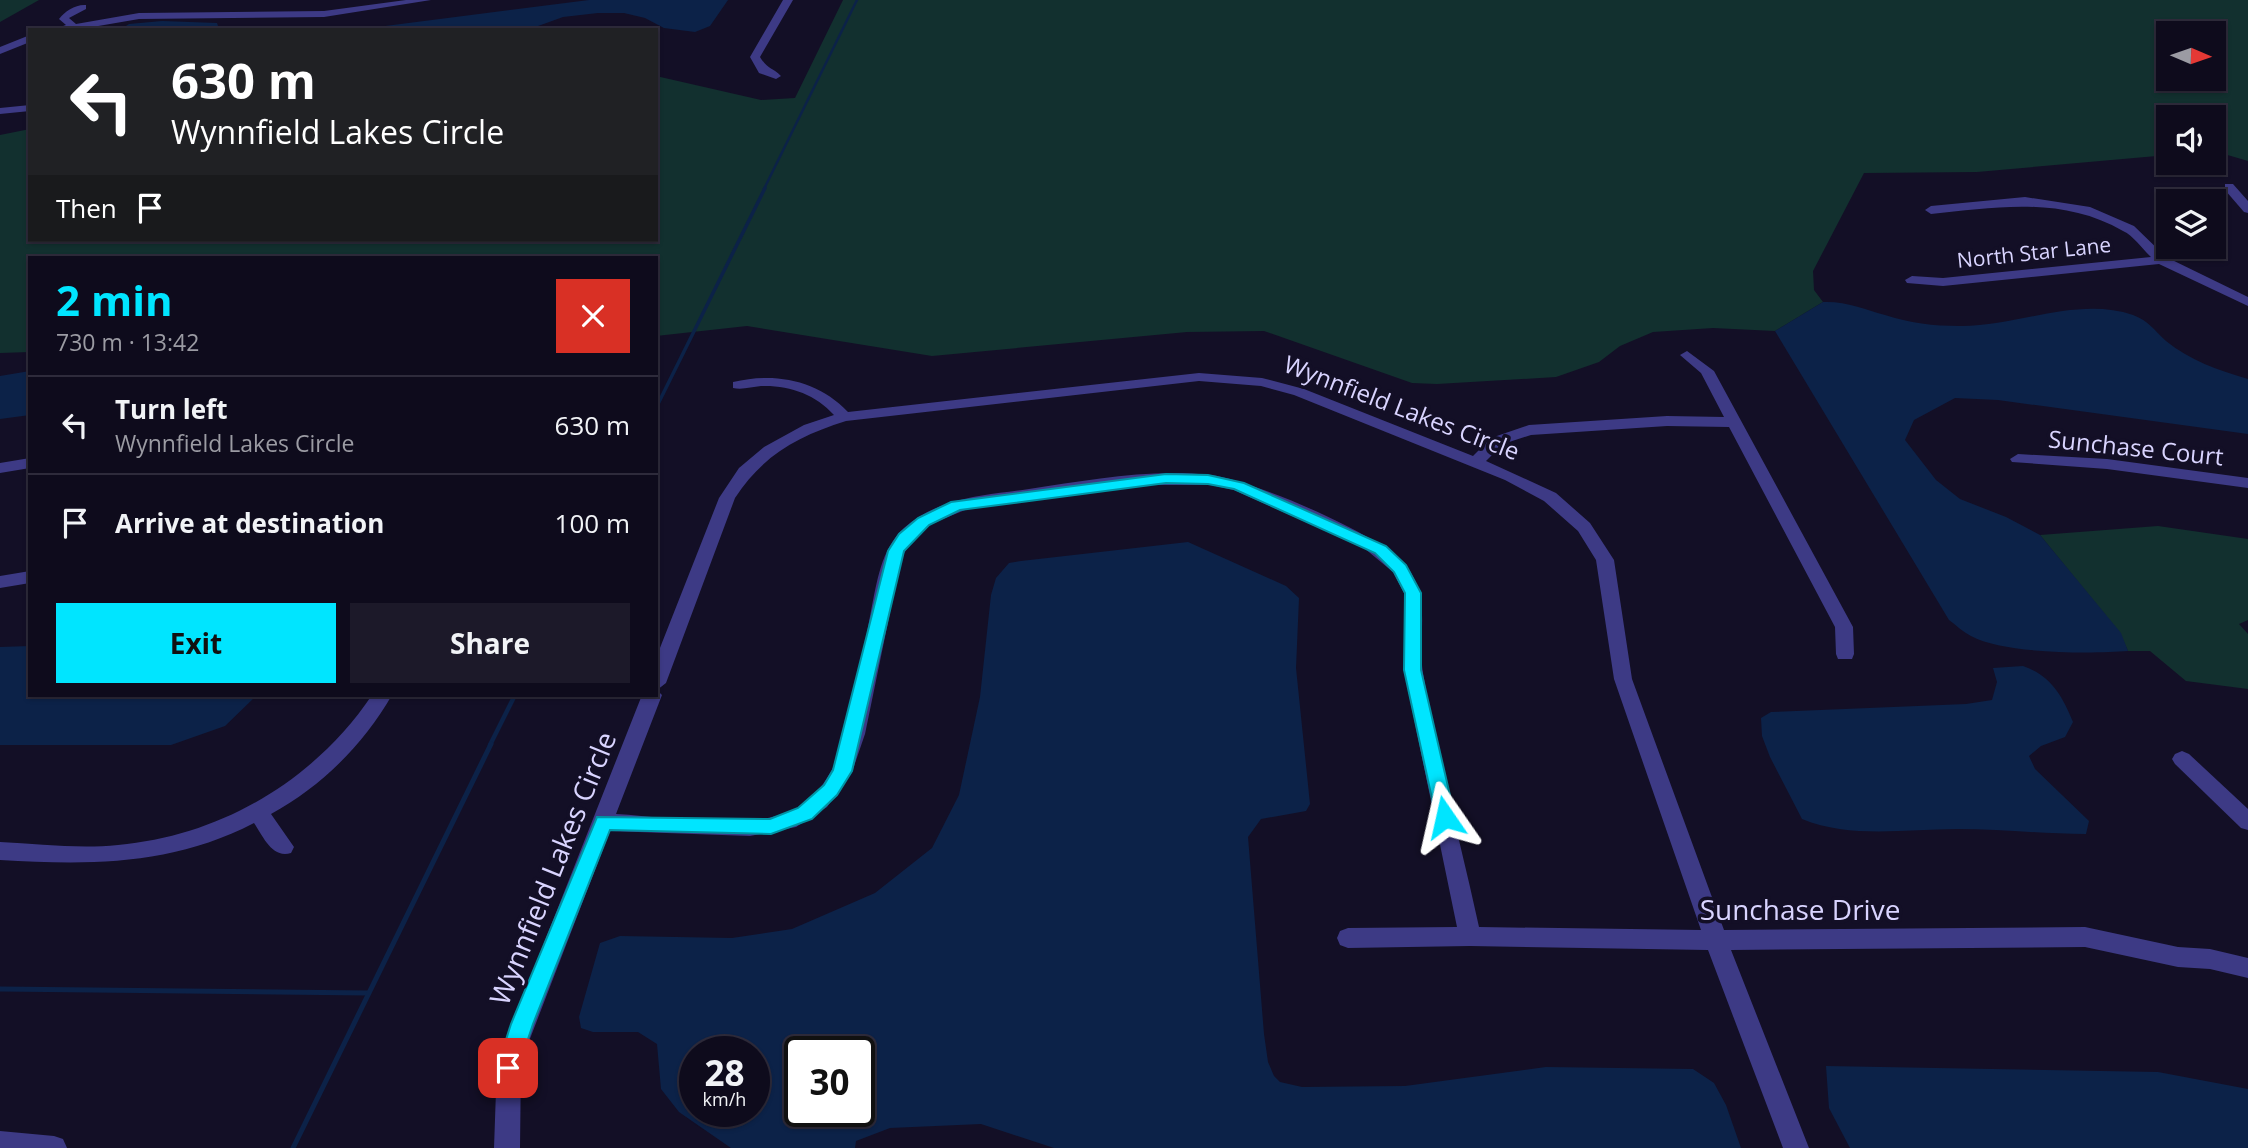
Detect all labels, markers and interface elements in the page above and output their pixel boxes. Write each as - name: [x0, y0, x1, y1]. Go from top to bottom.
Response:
- north arrow: [2156, 21, 2226, 91]
- map controls: [2156, 21, 2226, 259]
- text: 630 m: [171, 47, 316, 113]
- icon: left: [56, 56, 147, 147]
- button: sound: [2156, 105, 2226, 175]
- text: Wynnfield Lakes Circle: [171, 110, 504, 153]
- icon: arrive: [131, 189, 169, 227]
- button: layers: [2156, 189, 2226, 259]
- text: Then: [56, 190, 117, 226]
- street label: North Star Lane: [1956, 230, 2112, 274]
- text: 2 min: [56, 271, 173, 328]
- button: close: [556, 279, 630, 353]
- text: 730 m · 13:42: [56, 326, 199, 358]
- street label: Wynnfield Lakes Circle: [1279, 347, 1525, 467]
- text: Turn left: [115, 391, 227, 427]
- icon: left: [56, 406, 94, 444]
- text: 630 m: [555, 407, 630, 443]
- street label: Sunchase Court: [2047, 421, 2225, 473]
- text: Wynnfield Lakes Circle: [115, 427, 354, 459]
- icon: arrive: [56, 504, 94, 542]
- text: Arrive at destination: [115, 505, 384, 541]
- text: 100 m: [555, 505, 630, 541]
- button: Exit: [56, 603, 336, 683]
- button: Share: [350, 603, 630, 683]
- street label: Wynnfield Lakes Circle: [480, 726, 624, 1010]
- position arrow: [1408, 780, 1482, 854]
- street label: Sunchase Drive: [1700, 890, 1900, 928]
- speed limit sign: 30: [784, 1036, 875, 1127]
- pin: [478, 1038, 538, 1098]
- icon: arrive: [489, 1049, 527, 1087]
- text: 28: [704, 1049, 745, 1096]
- text: km/h: [703, 1087, 746, 1111]

